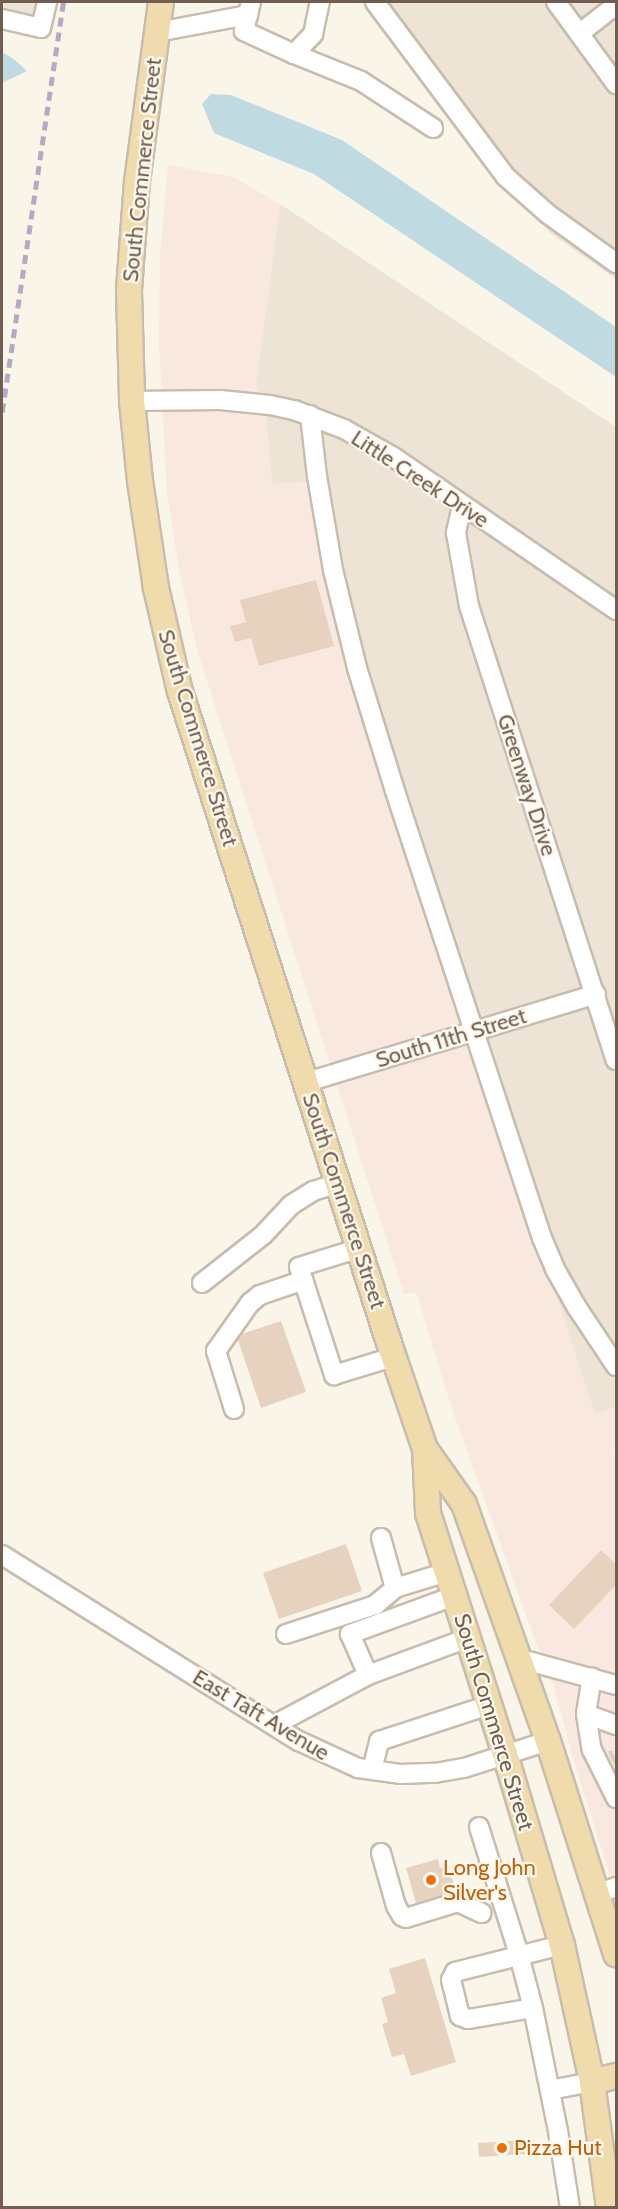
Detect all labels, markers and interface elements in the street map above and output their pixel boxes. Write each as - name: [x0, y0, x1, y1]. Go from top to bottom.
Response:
- street label: South Commerce Street: [117, 57, 167, 283]
- street label: Little Creek Drive: [346, 425, 494, 533]
- street label: South Commerce Street: [152, 626, 244, 850]
- street label: Greenway Drive: [492, 711, 562, 859]
- street label: South 11th Street: [373, 1003, 529, 1073]
- street label: South Commerce Street: [297, 1090, 391, 1312]
- street label: South Commerce Street: [448, 1610, 540, 1834]
- street label: East Taft Avenue: [188, 1664, 334, 1766]
- place label: Long John Silver's: [443, 1854, 536, 1906]
- marker: Long John Silver's: [424, 1873, 438, 1887]
- place label: Pizza Hut: [514, 2135, 602, 2161]
- marker: Pizza Hut: [495, 2141, 509, 2155]

